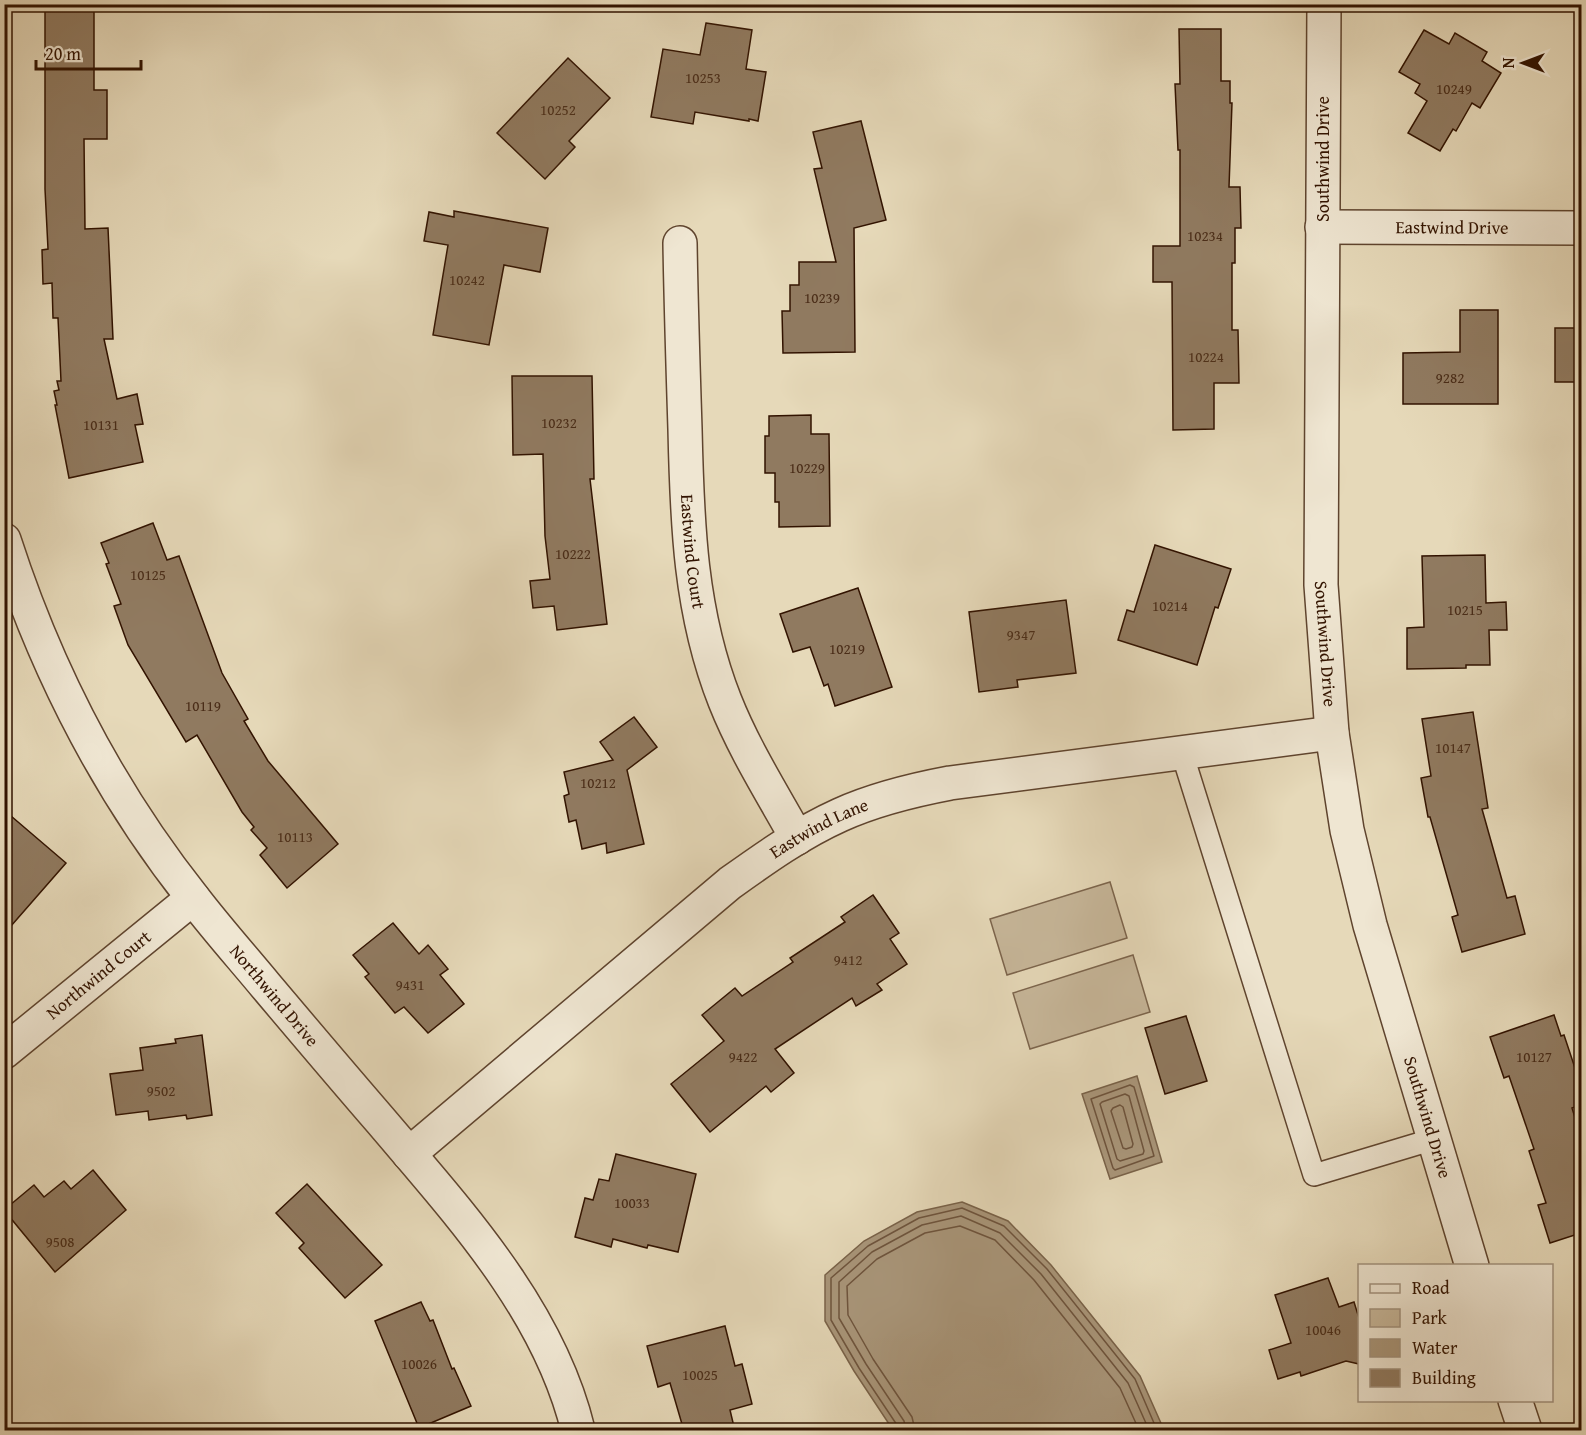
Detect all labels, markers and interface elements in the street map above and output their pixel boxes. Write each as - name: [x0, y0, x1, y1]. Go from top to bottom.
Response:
- scale bar: [36, 33, 141, 71]
- north arrow: [1493, 33, 1553, 93]
- text: 20 m: [45, 40, 81, 67]
- text: N: [1496, 57, 1520, 68]
- house number: 10253: [685, 67, 721, 88]
- house number: 10249: [1436, 78, 1472, 99]
- street label: Southwind Drive: [1309, 96, 1336, 222]
- house number: 10252: [540, 99, 576, 120]
- street label: Eastwind Drive: [1395, 213, 1509, 241]
- house number: 10234: [1187, 225, 1223, 246]
- house number: 10242: [449, 269, 485, 290]
- house number: 10239: [804, 287, 840, 308]
- house number: 10224: [1188, 346, 1224, 367]
- house number: 9282: [1436, 367, 1464, 388]
- house number: 10232: [541, 412, 577, 433]
- house number: 10131: [83, 414, 119, 435]
- house number: 10229: [789, 457, 825, 478]
- street label: Eastwind Court: [674, 494, 713, 612]
- house number: 10222: [555, 543, 591, 564]
- house number: 10125: [130, 564, 166, 585]
- street label: Southwind Drive: [1308, 580, 1344, 708]
- house number: 10214: [1152, 595, 1188, 616]
- house number: 10215: [1447, 599, 1483, 620]
- house number: 9347: [1007, 624, 1035, 645]
- house number: 10219: [829, 638, 865, 659]
- house number: 10119: [185, 695, 221, 716]
- house number: 10147: [1435, 737, 1471, 758]
- house number: 10212: [580, 772, 616, 793]
- street label: Eastwind Lane: [764, 791, 872, 865]
- house number: 10113: [277, 826, 313, 847]
- street label: Northwind Court: [40, 923, 157, 1026]
- street label: Northwind Drive: [223, 938, 326, 1053]
- house number: 9412: [834, 949, 862, 970]
- house number: 9431: [396, 974, 424, 995]
- house number: 9422: [729, 1046, 757, 1067]
- house number: 10127: [1516, 1046, 1552, 1067]
- street label: Southwind Drive: [1397, 1053, 1459, 1181]
- house number: 9502: [147, 1080, 175, 1101]
- house number: 10033: [614, 1192, 650, 1213]
- house number: 9508: [46, 1231, 74, 1252]
- legend: [1358, 1264, 1553, 1402]
- text: Road: [1412, 1274, 1450, 1301]
- text: Park: [1412, 1304, 1448, 1331]
- house number: 10046: [1305, 1319, 1341, 1340]
- text: Water: [1412, 1334, 1458, 1361]
- house number: 10026: [401, 1353, 437, 1374]
- house number: 10025: [682, 1364, 718, 1385]
- text: Building: [1412, 1364, 1476, 1391]

